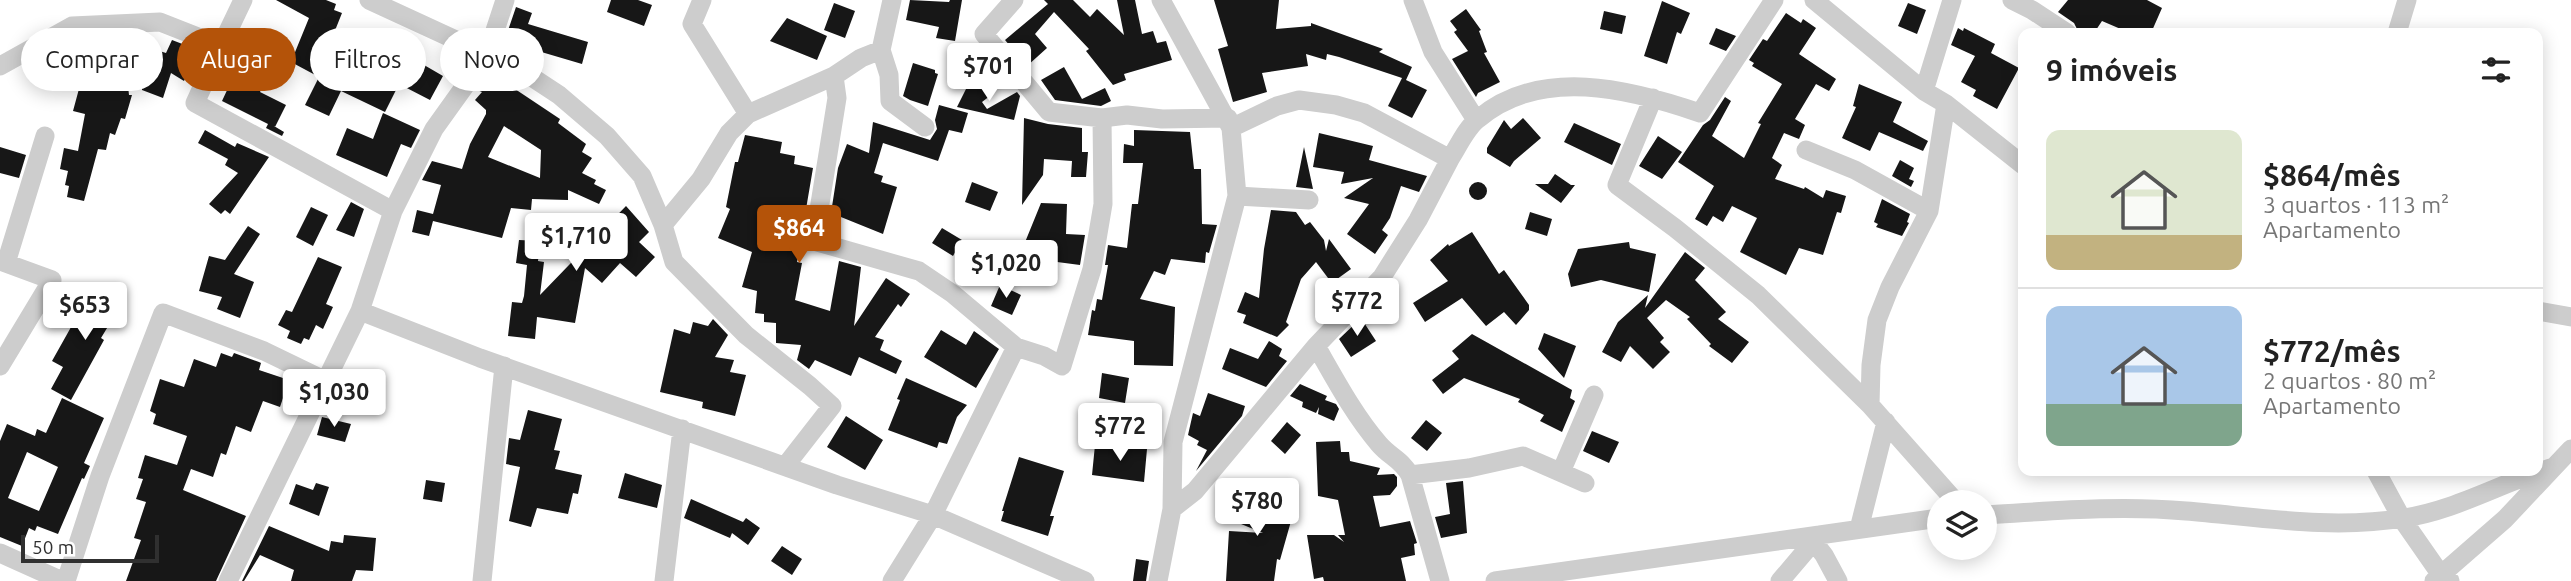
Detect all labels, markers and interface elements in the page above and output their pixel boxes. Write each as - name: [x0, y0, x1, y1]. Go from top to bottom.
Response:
- chip: Comprar: [21, 28, 163, 91]
- chip: Alugar: [177, 28, 296, 91]
- chip: Filtros: [310, 28, 426, 91]
- chip: Novo: [440, 28, 544, 91]
- pin: $701: [948, 43, 1030, 103]
- icon: filters: [2477, 51, 2515, 89]
- text: $701: [963, 53, 1015, 78]
- text: 9 imóveis: [2046, 53, 2177, 87]
- icon: home: [2102, 158, 2186, 242]
- text: $864/mês: [2263, 158, 2401, 192]
- text: 3 quartos · 113 m²: [2263, 192, 2449, 217]
- pin: $864: [758, 205, 840, 265]
- pin: $1,710: [519, 214, 633, 273]
- text: $864: [773, 215, 825, 240]
- text: Apartamento: [2263, 217, 2401, 242]
- text: $1,710: [541, 223, 611, 248]
- pin: $1,020: [949, 240, 1063, 300]
- text: $1,020: [971, 250, 1041, 275]
- pin: $772: [1316, 278, 1398, 338]
- pin: $653: [44, 282, 126, 342]
- text: $772: [1331, 288, 1383, 313]
- text: $653: [59, 292, 111, 317]
- icon: home: [2102, 334, 2186, 418]
- text: $772/mês: [2263, 334, 2401, 368]
- text: 2 quartos · 80 m²: [2263, 368, 2436, 393]
- pin: $1,030: [277, 370, 391, 429]
- text: $1,030: [299, 379, 369, 404]
- text: Apartamento: [2263, 393, 2401, 418]
- pin: $772: [1079, 404, 1161, 463]
- text: $772: [1094, 413, 1146, 438]
- pin: $780: [1216, 478, 1298, 538]
- text: $780: [1231, 488, 1283, 513]
- map controls: [1927, 490, 1997, 560]
- button: layers: [1927, 490, 1997, 560]
- scale bar: [21, 532, 159, 564]
- text: 50 m: [32, 536, 74, 558]

